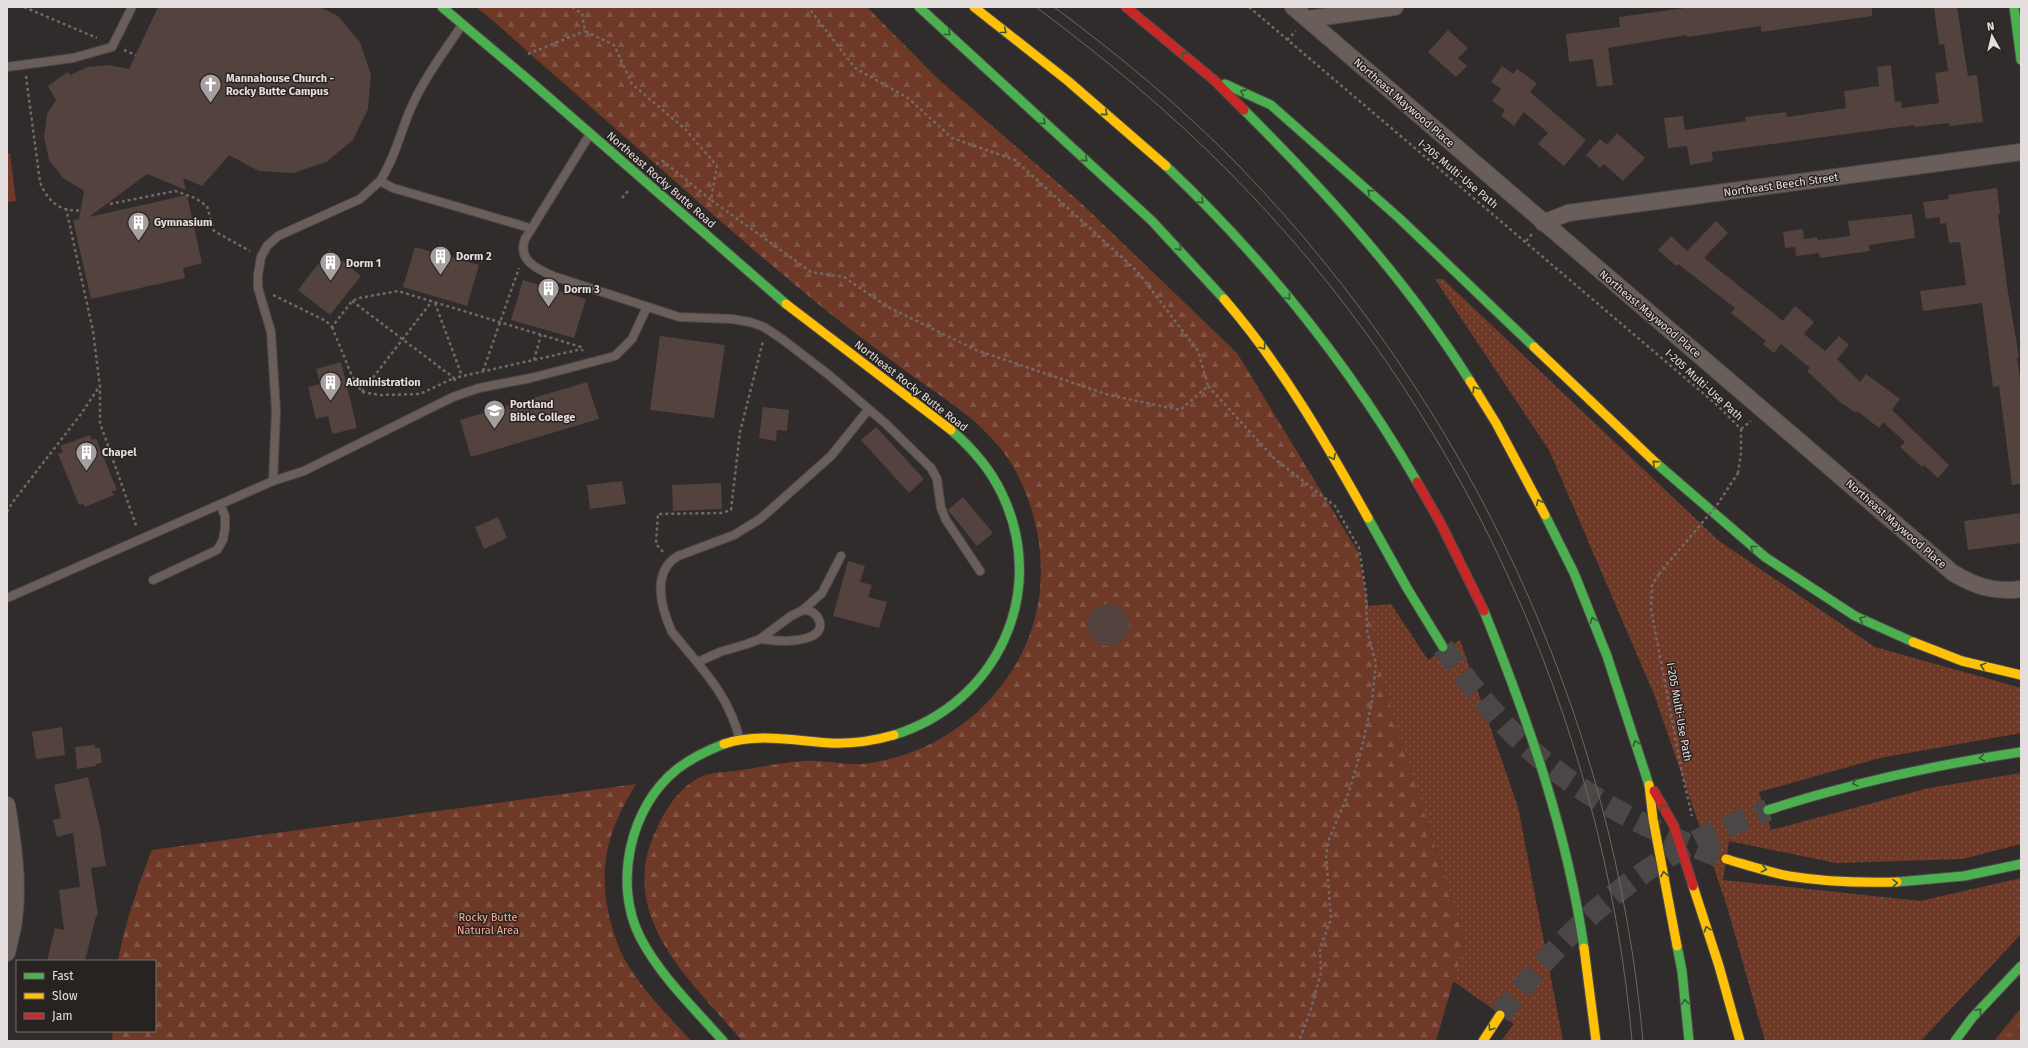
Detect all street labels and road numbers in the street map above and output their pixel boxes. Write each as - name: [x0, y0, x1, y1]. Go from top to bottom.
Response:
- street label: Northeast Maywood Place: [1351, 56, 1457, 150]
- street label: Northeast Rocky Butte Road: [604, 129, 718, 231]
- street label: I-205 Multi-Use Path: [1415, 137, 1501, 211]
- street label: Northeast Beech Street: [1723, 171, 1839, 199]
- street label: Northeast Maywood Place: [1596, 268, 1704, 360]
- street label: Northeast Rocky Butte Road: [852, 338, 970, 434]
- street label: I-205 Multi-Use Path: [1662, 347, 1746, 423]
- street label: Northeast Maywood Place: [1843, 477, 1949, 571]
- street label: I-205 Multi-Use Path: [1664, 662, 1694, 762]

